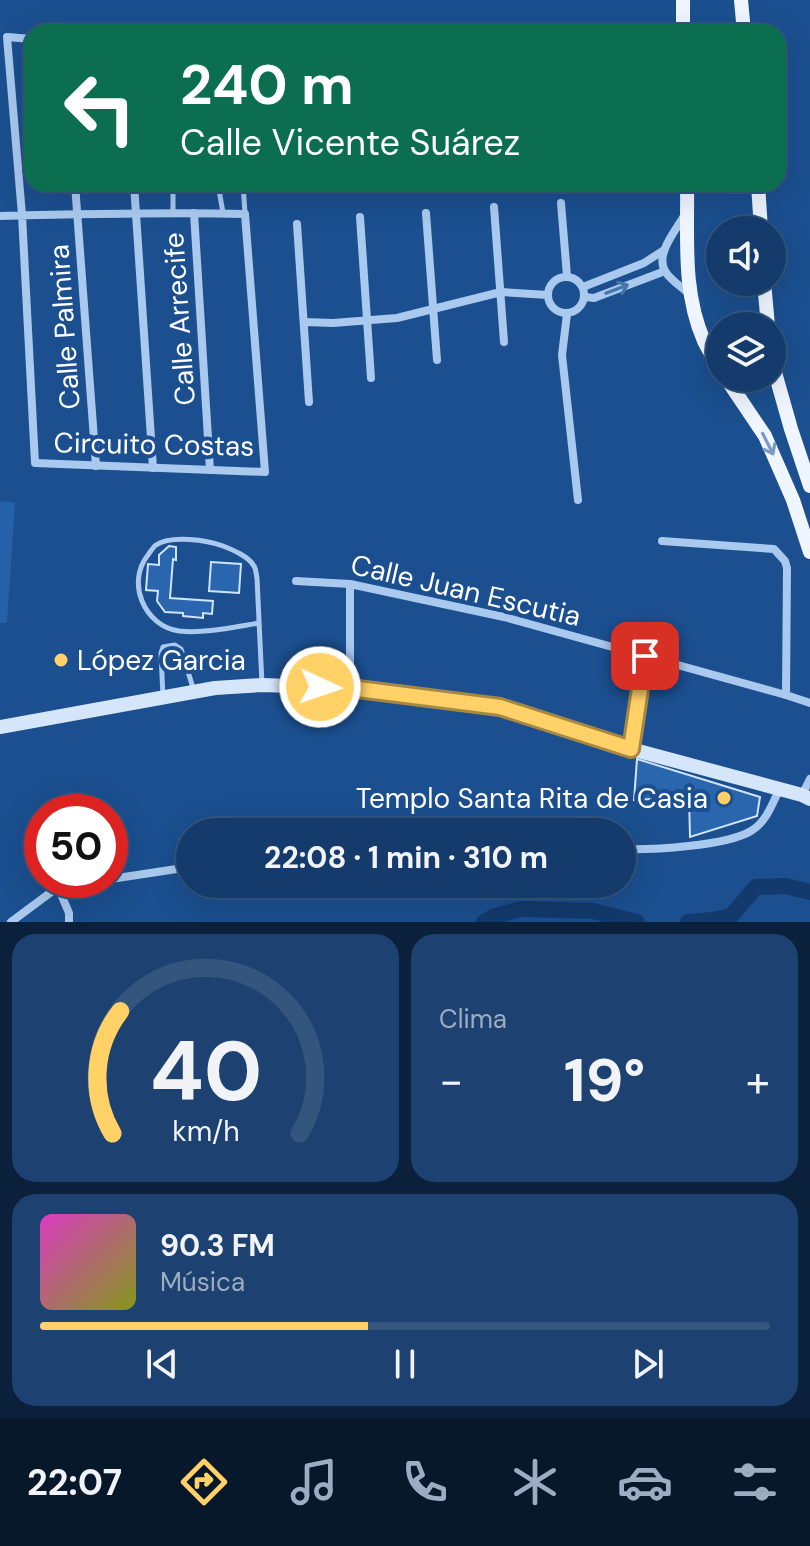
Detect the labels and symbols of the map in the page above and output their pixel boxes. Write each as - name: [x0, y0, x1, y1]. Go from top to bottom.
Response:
- street label: Calle Arrecife: [155, 231, 204, 407]
- street label: Calle Palmira: [40, 243, 89, 411]
- one-way arrow: [604, 281, 629, 295]
- street label: Circuito Costas: [53, 424, 255, 465]
- one-way arrow: [761, 431, 776, 455]
- street label: Calle Juan Escutia: [347, 546, 584, 635]
- pin: [611, 622, 679, 690]
- place label: López Garcia: [77, 642, 246, 679]
- position arrow: [278, 645, 362, 729]
- marker: López Garcia: [52, 651, 70, 669]
- place label: Templo Santa Rita de Casia: [356, 780, 708, 817]
- marker: Templo Santa Rita de Casia: [715, 789, 733, 807]
- speed limit sign: 50: [24, 794, 128, 898]

